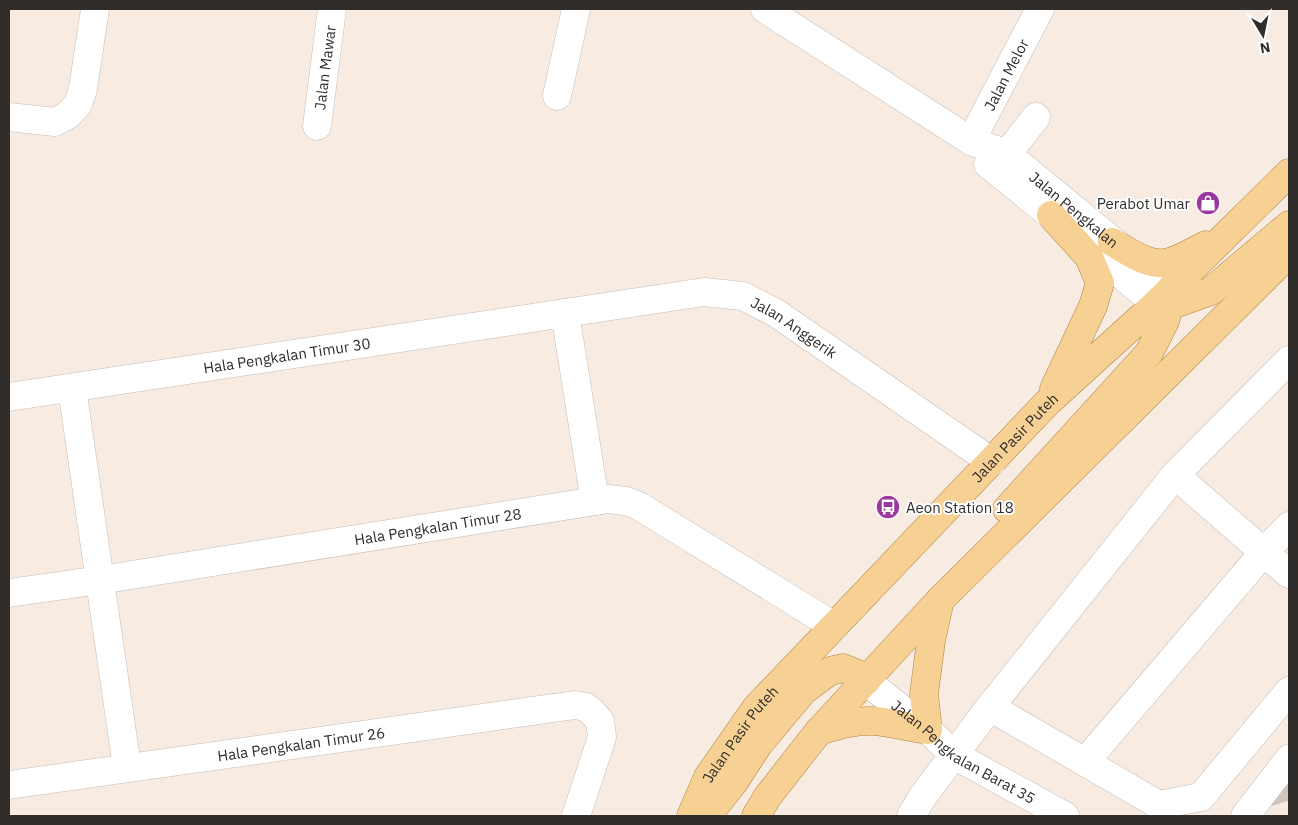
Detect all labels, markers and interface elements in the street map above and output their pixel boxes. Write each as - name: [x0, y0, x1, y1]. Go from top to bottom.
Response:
- north arrow: [1238, 10, 1288, 60]
- street label: Jalan Mawar: [310, 24, 339, 111]
- street label: Jalan Melor: [979, 35, 1033, 114]
- text: N: [1259, 38, 1272, 58]
- street label: Jalan Pengkalan: [1026, 167, 1123, 252]
- shop icon: Perabot Umar: [1195, 190, 1221, 216]
- place label: Perabot Umar: [1097, 194, 1190, 213]
- street label: Jalan Anggerik: [748, 292, 841, 362]
- street label: Hala Pengkalan Timur 30: [202, 333, 372, 377]
- street label: Jalan Pasir Puteh: [967, 388, 1062, 486]
- bus stop icon: Aeon Station 18: [875, 494, 901, 520]
- place label: Aeon Station 18: [906, 498, 1014, 517]
- street label: Hala Pengkalan Timur 28: [353, 503, 523, 549]
- street label: Jalan Pasir Puteh: [697, 681, 782, 785]
- street label: Jalan Pengkalan Barat 35: [888, 695, 1039, 807]
- street label: Hala Pengkalan Timur 26: [216, 722, 386, 765]

